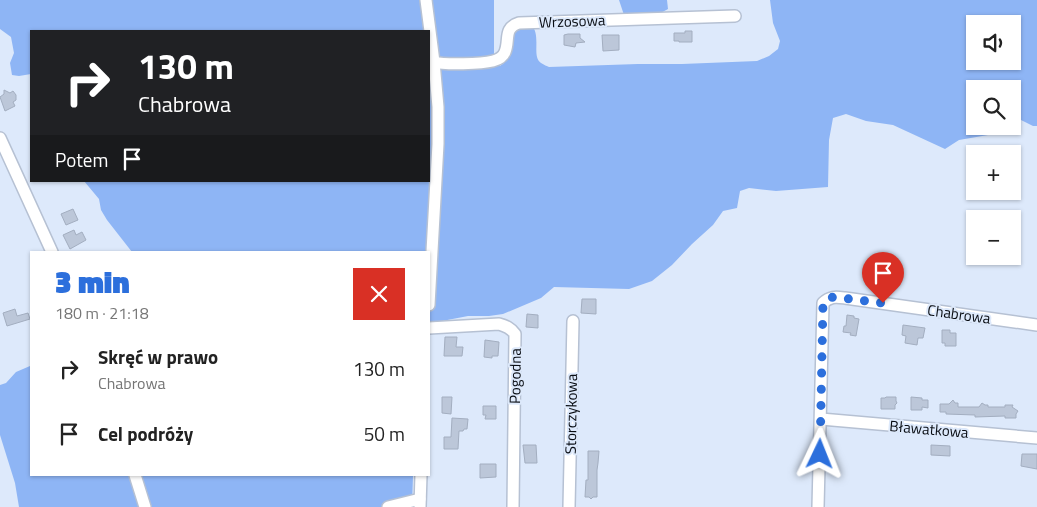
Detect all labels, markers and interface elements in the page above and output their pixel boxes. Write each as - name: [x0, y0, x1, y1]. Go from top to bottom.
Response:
- street label: Wrzosowa: [538, 8, 606, 34]
- map controls: [966, 15, 1021, 265]
- button: sound: [966, 15, 1021, 70]
- text: 130 m: [138, 39, 234, 93]
- icon: right: [55, 50, 120, 115]
- button: search: [966, 80, 1021, 135]
- text: Chabrowa: [138, 87, 231, 121]
- text: Potem: [55, 145, 108, 174]
- icon: arrive: [118, 145, 146, 173]
- button: +: [966, 145, 1021, 200]
- button: −: [966, 210, 1021, 265]
- pin: [862, 252, 904, 303]
- text: 3 min: [55, 259, 130, 305]
- icon: arrive: [869, 259, 897, 287]
- button: close: [353, 268, 405, 320]
- street label: Chabrowa: [926, 298, 992, 330]
- text: 180 m · 21:18: [55, 301, 149, 325]
- text: Skręć w prawo: [98, 342, 218, 371]
- street label: Pogodna: [503, 347, 527, 404]
- text: 130 m: [353, 354, 405, 383]
- icon: right: [55, 355, 83, 383]
- text: Chabrowa: [98, 371, 166, 395]
- street label: Storczykowa: [559, 373, 583, 454]
- street label: Bławatkowa: [889, 414, 970, 444]
- text: Cel podróży: [98, 419, 193, 448]
- text: 50 m: [364, 419, 405, 448]
- icon: arrive: [55, 420, 83, 448]
- position arrow: [793, 427, 845, 479]

